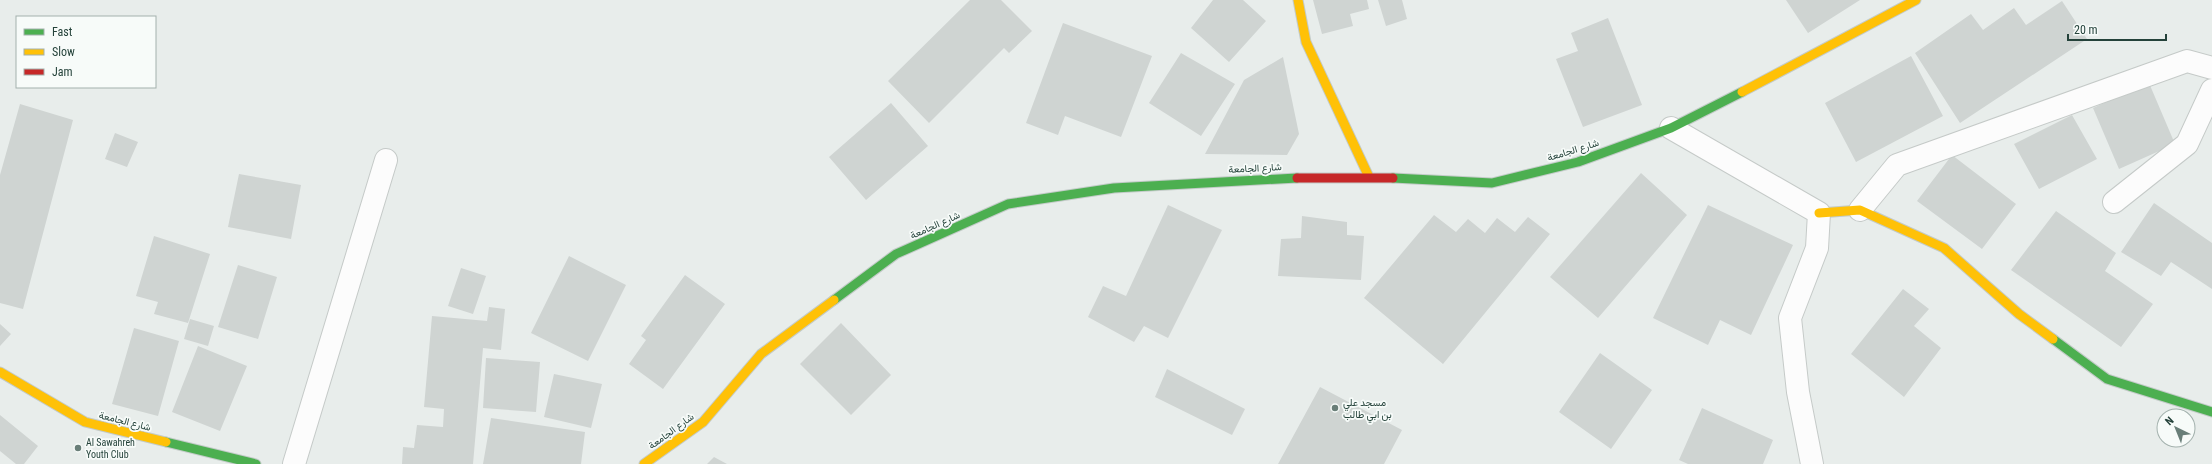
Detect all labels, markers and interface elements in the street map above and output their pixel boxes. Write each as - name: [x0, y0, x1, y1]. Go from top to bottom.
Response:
- legend: [16, 16, 156, 88]
- scale bar: [2068, 16, 2166, 42]
- text: 20 m: [2074, 23, 2098, 37]
- text: Fast: [52, 25, 73, 39]
- text: Slow: [52, 45, 75, 59]
- text: Jam: [52, 65, 73, 79]
- street label: شارع الجامعة: [1546, 137, 1600, 164]
- street label: شارع الجامعة: [1228, 161, 1282, 176]
- street label: شارع الجامعة: [908, 209, 962, 242]
- place label: مسجد علي بن ابي طالب: [1343, 397, 1392, 423]
- marker: مسجد علي بن ابي طالب: [1330, 403, 1340, 413]
- north arrow: [2156, 408, 2196, 448]
- street label: شارع الجامعة: [98, 409, 152, 434]
- street label: شارع الجامعة: [646, 411, 696, 452]
- text: N: [2163, 414, 2177, 428]
- place label: Al Sawahreh Youth Club: [86, 437, 135, 460]
- marker: Al Sawahreh Youth Club: [73, 443, 83, 453]

